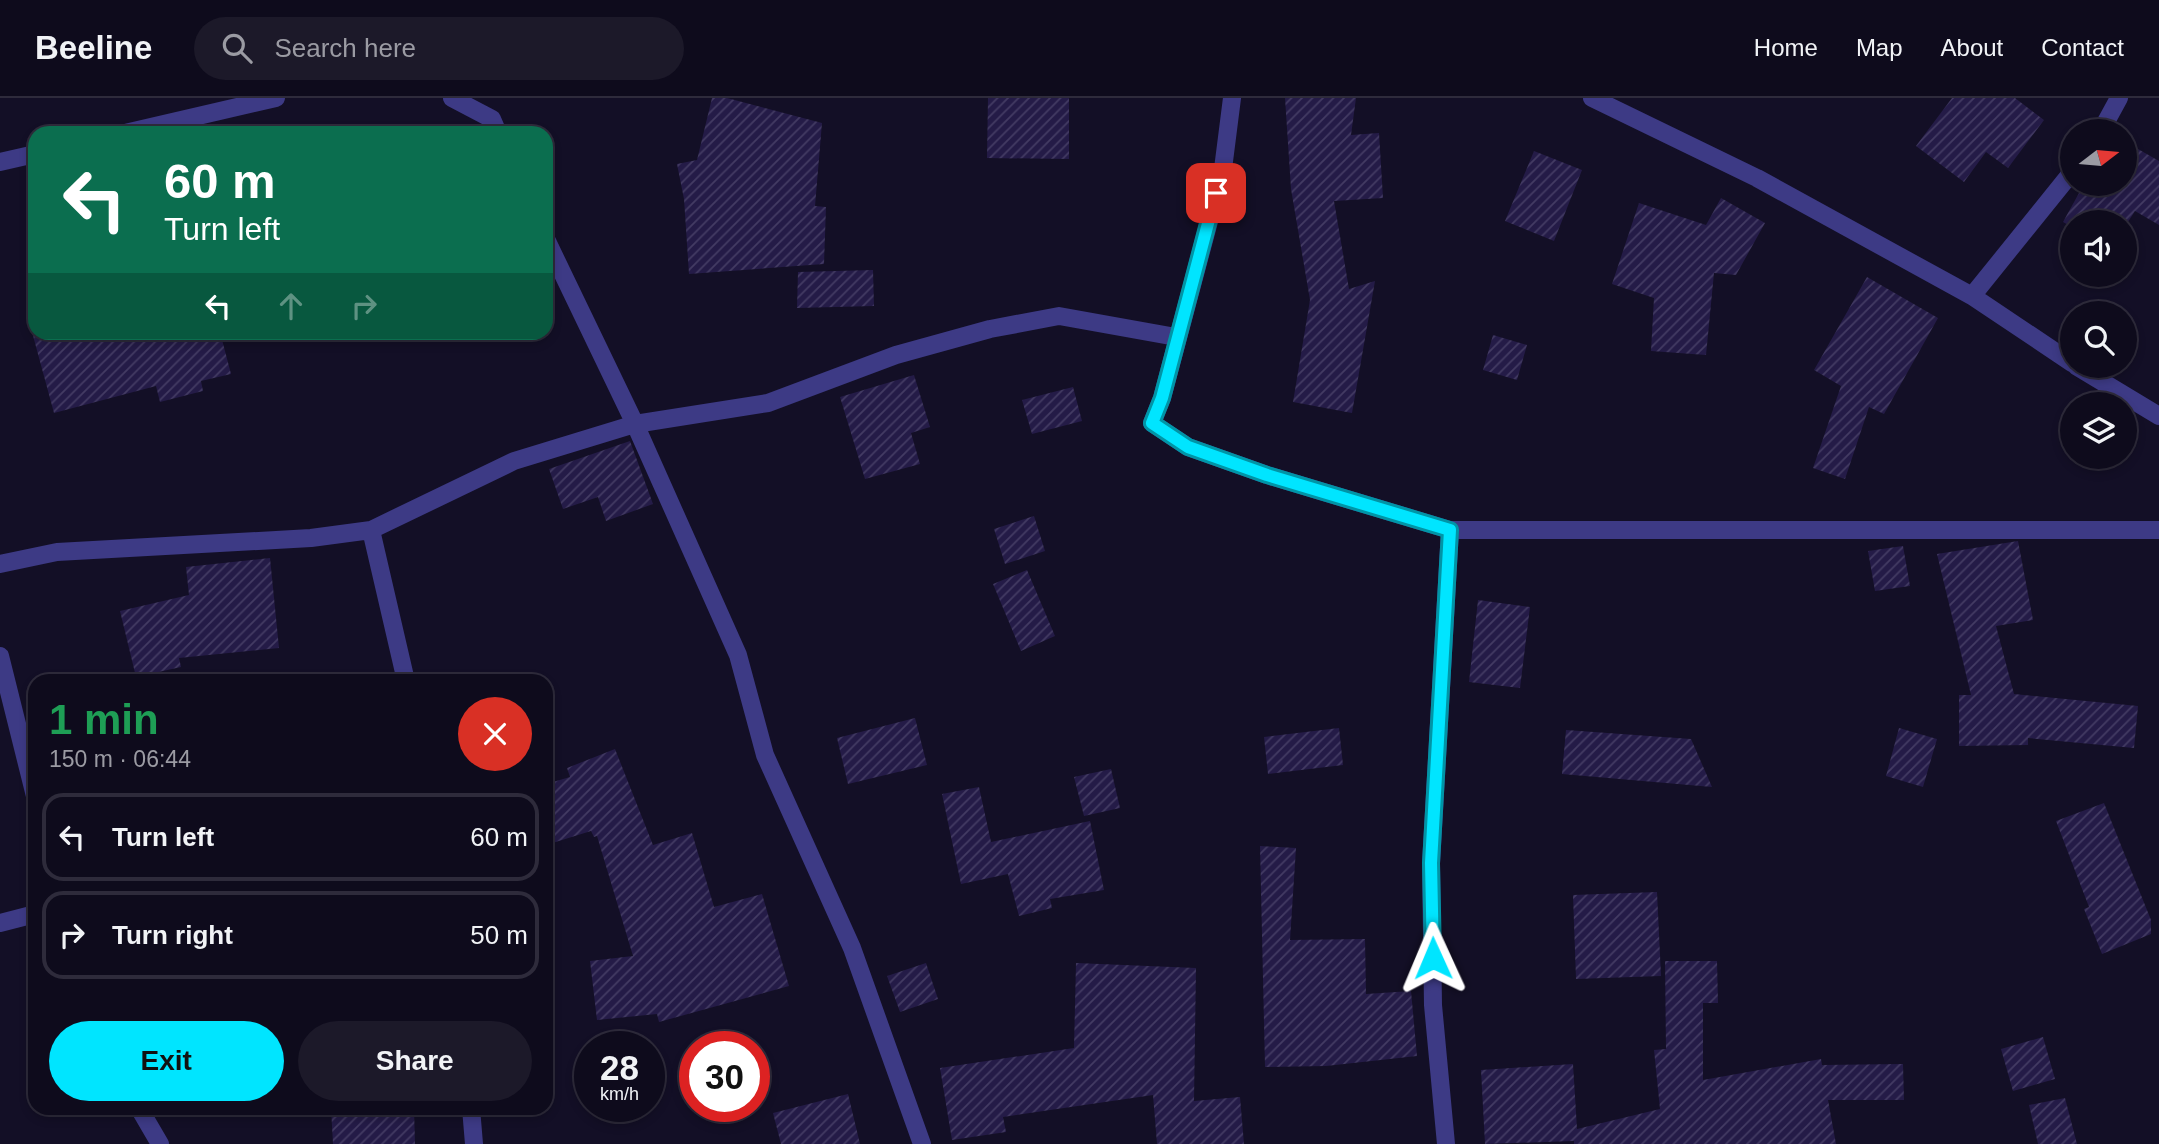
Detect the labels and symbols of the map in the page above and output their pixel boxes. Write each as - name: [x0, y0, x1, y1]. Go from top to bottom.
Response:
- north arrow: [2060, 119, 2137, 196]
- pin: [1186, 163, 1246, 223]
- position arrow: [1396, 921, 1470, 995]
- speed limit sign: 30: [679, 1031, 770, 1122]

